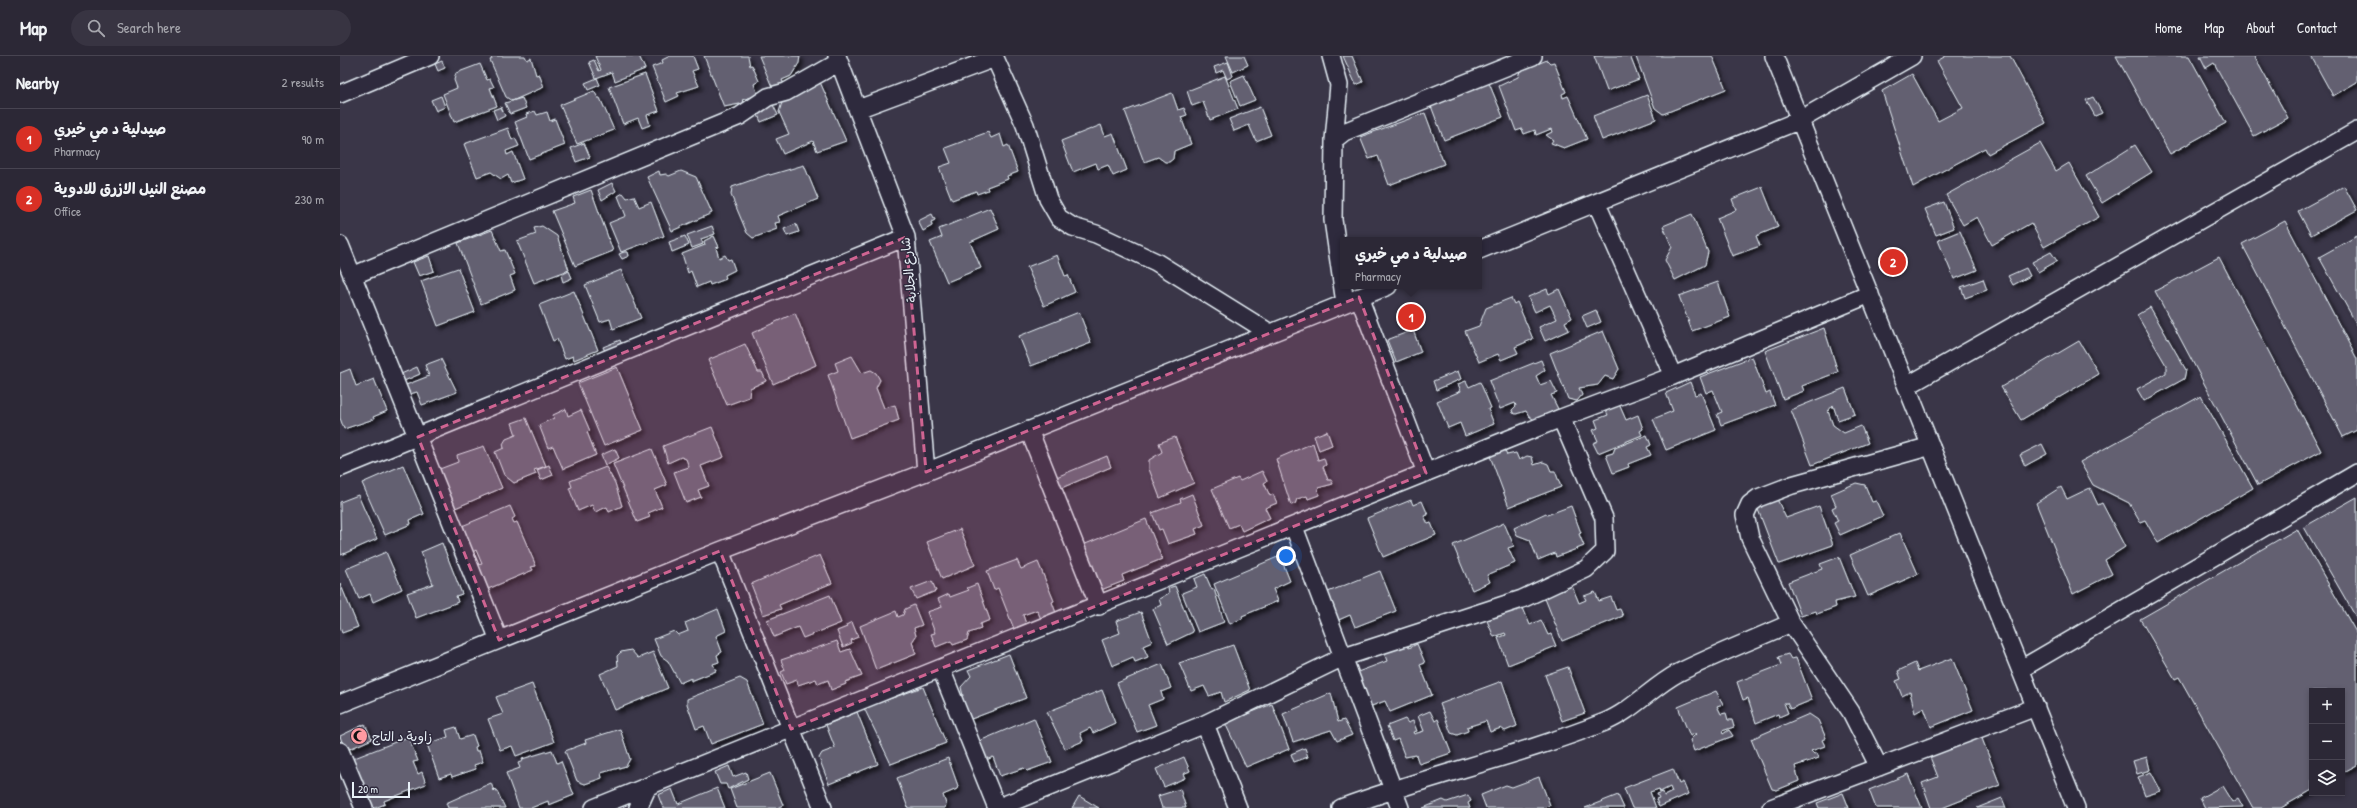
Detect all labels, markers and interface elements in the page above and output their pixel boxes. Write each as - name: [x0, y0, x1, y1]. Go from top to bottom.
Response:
- search box: [71, 10, 351, 46]
- text: Map: [20, 15, 47, 41]
- icon: search: [85, 17, 107, 39]
- text: Search here: [117, 17, 181, 38]
- text: Home: [2155, 18, 2182, 37]
- text: Map: [2204, 18, 2224, 37]
- text: About: [2246, 18, 2275, 37]
- text: Contact: [2297, 18, 2337, 37]
- text: Nearby: [16, 71, 59, 94]
- text: 2 results: [282, 73, 324, 91]
- text: صيدلية د مي خيري: [54, 118, 166, 139]
- text: 1: [27, 130, 31, 148]
- text: 90 m: [302, 130, 324, 148]
- text: Pharmacy: [54, 142, 100, 160]
- text: مصنع النيل الازرق للادوية: [54, 178, 206, 199]
- text: 2: [26, 190, 32, 208]
- text: 230 m: [294, 190, 324, 208]
- text: Office: [54, 202, 81, 220]
- street label: شارع الجلابة: [896, 237, 921, 303]
- popup: [1340, 237, 1482, 289]
- text: صيدلية د مي خيري: [1355, 243, 1467, 264]
- pin: 2: [1880, 247, 1906, 277]
- text: Pharmacy: [1355, 267, 1401, 285]
- pin: 1: [1398, 302, 1424, 332]
- your location: [1276, 546, 1296, 566]
- map controls: [2309, 688, 2345, 796]
- button: +: [2309, 688, 2345, 724]
- button: −: [2309, 724, 2345, 760]
- mosque icon: زاوية د التاج: [349, 726, 369, 746]
- place label: زاوية د التاج: [372, 727, 432, 746]
- button: layers: [2309, 760, 2345, 796]
- scale bar: [352, 780, 410, 799]
- text: 20 m: [358, 782, 378, 796]

